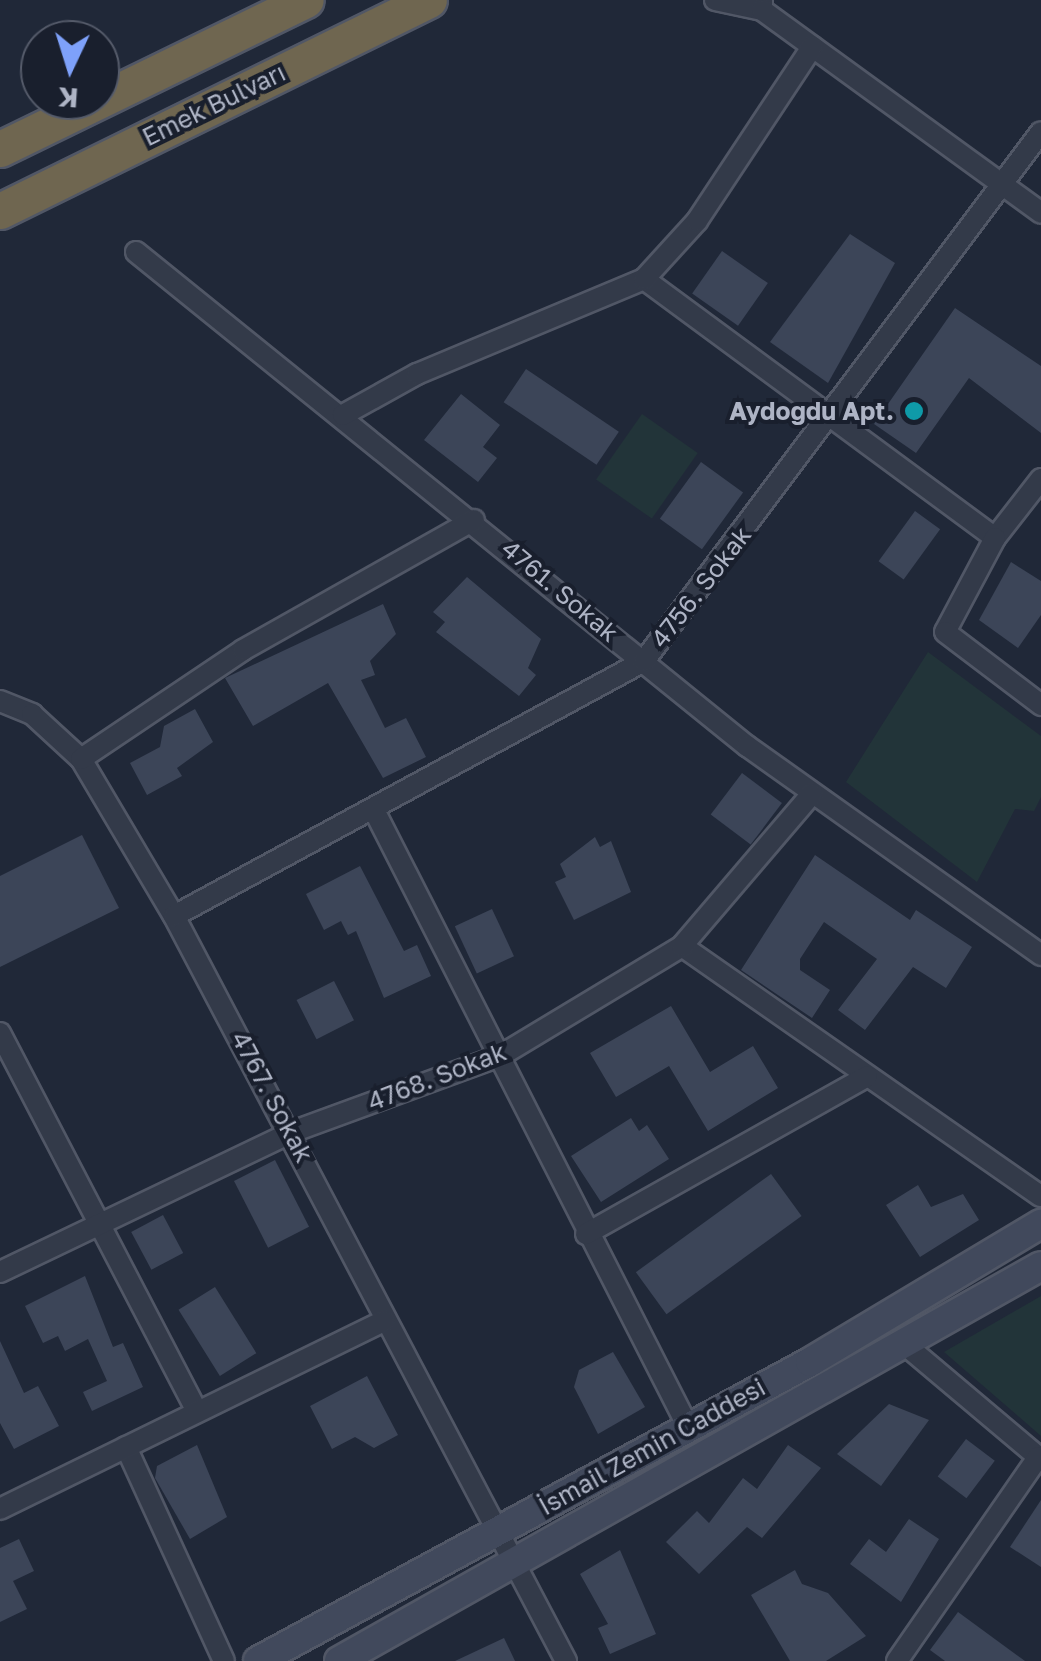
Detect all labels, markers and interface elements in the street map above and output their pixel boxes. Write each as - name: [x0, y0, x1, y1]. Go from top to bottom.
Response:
- north arrow: [20, 20, 120, 120]
- street label: Emek Bulvarı: [138, 57, 290, 153]
- text: K: [57, 81, 79, 116]
- place label: Aydoğdu Apt.: [729, 396, 894, 426]
- marker: Aydoğdu Apt.: [903, 400, 925, 422]
- street label: 4756. Sokak: [645, 521, 757, 653]
- street label: 4761. Sokak: [496, 534, 624, 648]
- street label: 4767. Sokak: [225, 1026, 319, 1168]
- street label: 4768. Sokak: [364, 1037, 510, 1117]
- street label: İsmail Zemin Caddesi: [534, 1372, 770, 1522]

